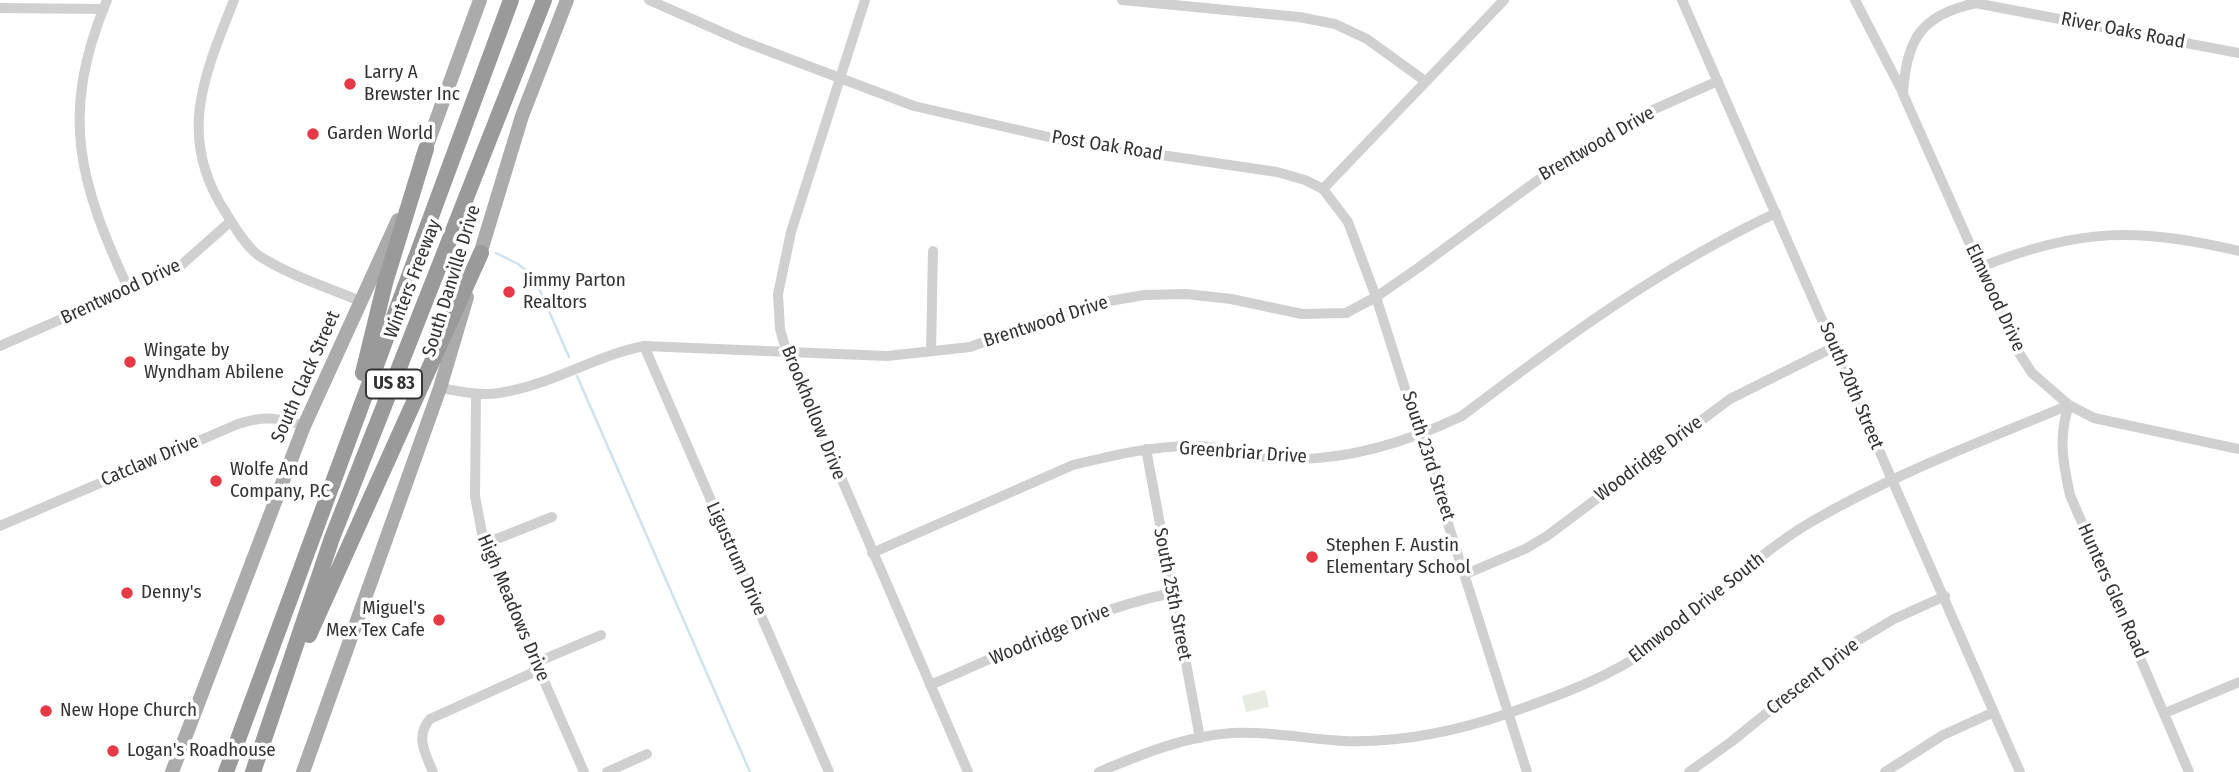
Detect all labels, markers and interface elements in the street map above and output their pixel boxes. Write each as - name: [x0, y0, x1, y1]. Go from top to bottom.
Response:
- street label: River Oaks Road: [2059, 8, 2187, 54]
- place label: Larry A Brewster Inc: [364, 62, 460, 106]
- marker: Larry A Brewster Inc: [342, 76, 358, 92]
- street label: Brentwood Drive: [1535, 102, 1659, 186]
- place label: Garden World: [327, 123, 433, 145]
- marker: Garden World: [305, 126, 321, 142]
- street label: Post Oak Road: [1050, 126, 1164, 166]
- street label: South Danville Drive: [418, 202, 486, 360]
- street label: Winters Freeway: [380, 216, 446, 342]
- street label: Elmwood Drive: [1960, 241, 2030, 355]
- street label: Brentwood Drive: [58, 254, 184, 330]
- place label: Jimmy Parton Realtors: [523, 270, 626, 314]
- marker: Jimmy Parton Realtors: [501, 284, 517, 300]
- street label: Brentwood Drive: [981, 291, 1111, 353]
- street label: South Clack Street: [267, 308, 345, 446]
- street label: South 20th Street: [1814, 319, 1888, 453]
- place label: Wingate by Wyndham Abilene: [144, 340, 284, 384]
- street label: Brookhollow Drive: [776, 343, 850, 483]
- marker: Wingate by Wyndham Abilene: [122, 354, 138, 370]
- road number: US 83: [366, 370, 422, 398]
- street label: South 23rd Street: [1396, 389, 1460, 523]
- street label: Woodridge Drive: [1591, 411, 1707, 507]
- street label: Catclaw Drive: [98, 430, 202, 492]
- street label: Greenbriar Drive: [1178, 437, 1308, 469]
- place label: Wolfe And Company, P.C: [230, 459, 330, 503]
- marker: Wolfe And Company, P.C: [208, 473, 224, 489]
- street label: Ligustrum Drive: [701, 499, 771, 619]
- street label: Hunters Glen Road: [2072, 520, 2152, 662]
- street label: South 25th Street: [1148, 526, 1196, 662]
- street label: High Meadows Drive: [472, 531, 554, 685]
- place label: Stephen F. Austin Elementary School: [1326, 535, 1471, 579]
- street label: Elmwood Drive South: [1625, 548, 1769, 668]
- marker: Stephen F. Austin Elementary School: [1304, 549, 1320, 565]
- place label: Denny's: [141, 582, 202, 604]
- marker: Denny's: [119, 585, 135, 601]
- place label: Miguel's Mex Tex Cafe: [326, 598, 425, 642]
- street label: Woodridge Drive: [986, 599, 1114, 671]
- marker: Miguel's Mex Tex Cafe: [431, 612, 447, 628]
- street label: Crescent Drive: [1762, 634, 1864, 720]
- place label: New Hope Church: [60, 700, 197, 722]
- marker: New Hope Church: [38, 703, 54, 719]
- place label: Logan's Roadhouse: [127, 740, 276, 762]
- marker: Logan's Roadhouse: [105, 743, 121, 759]

